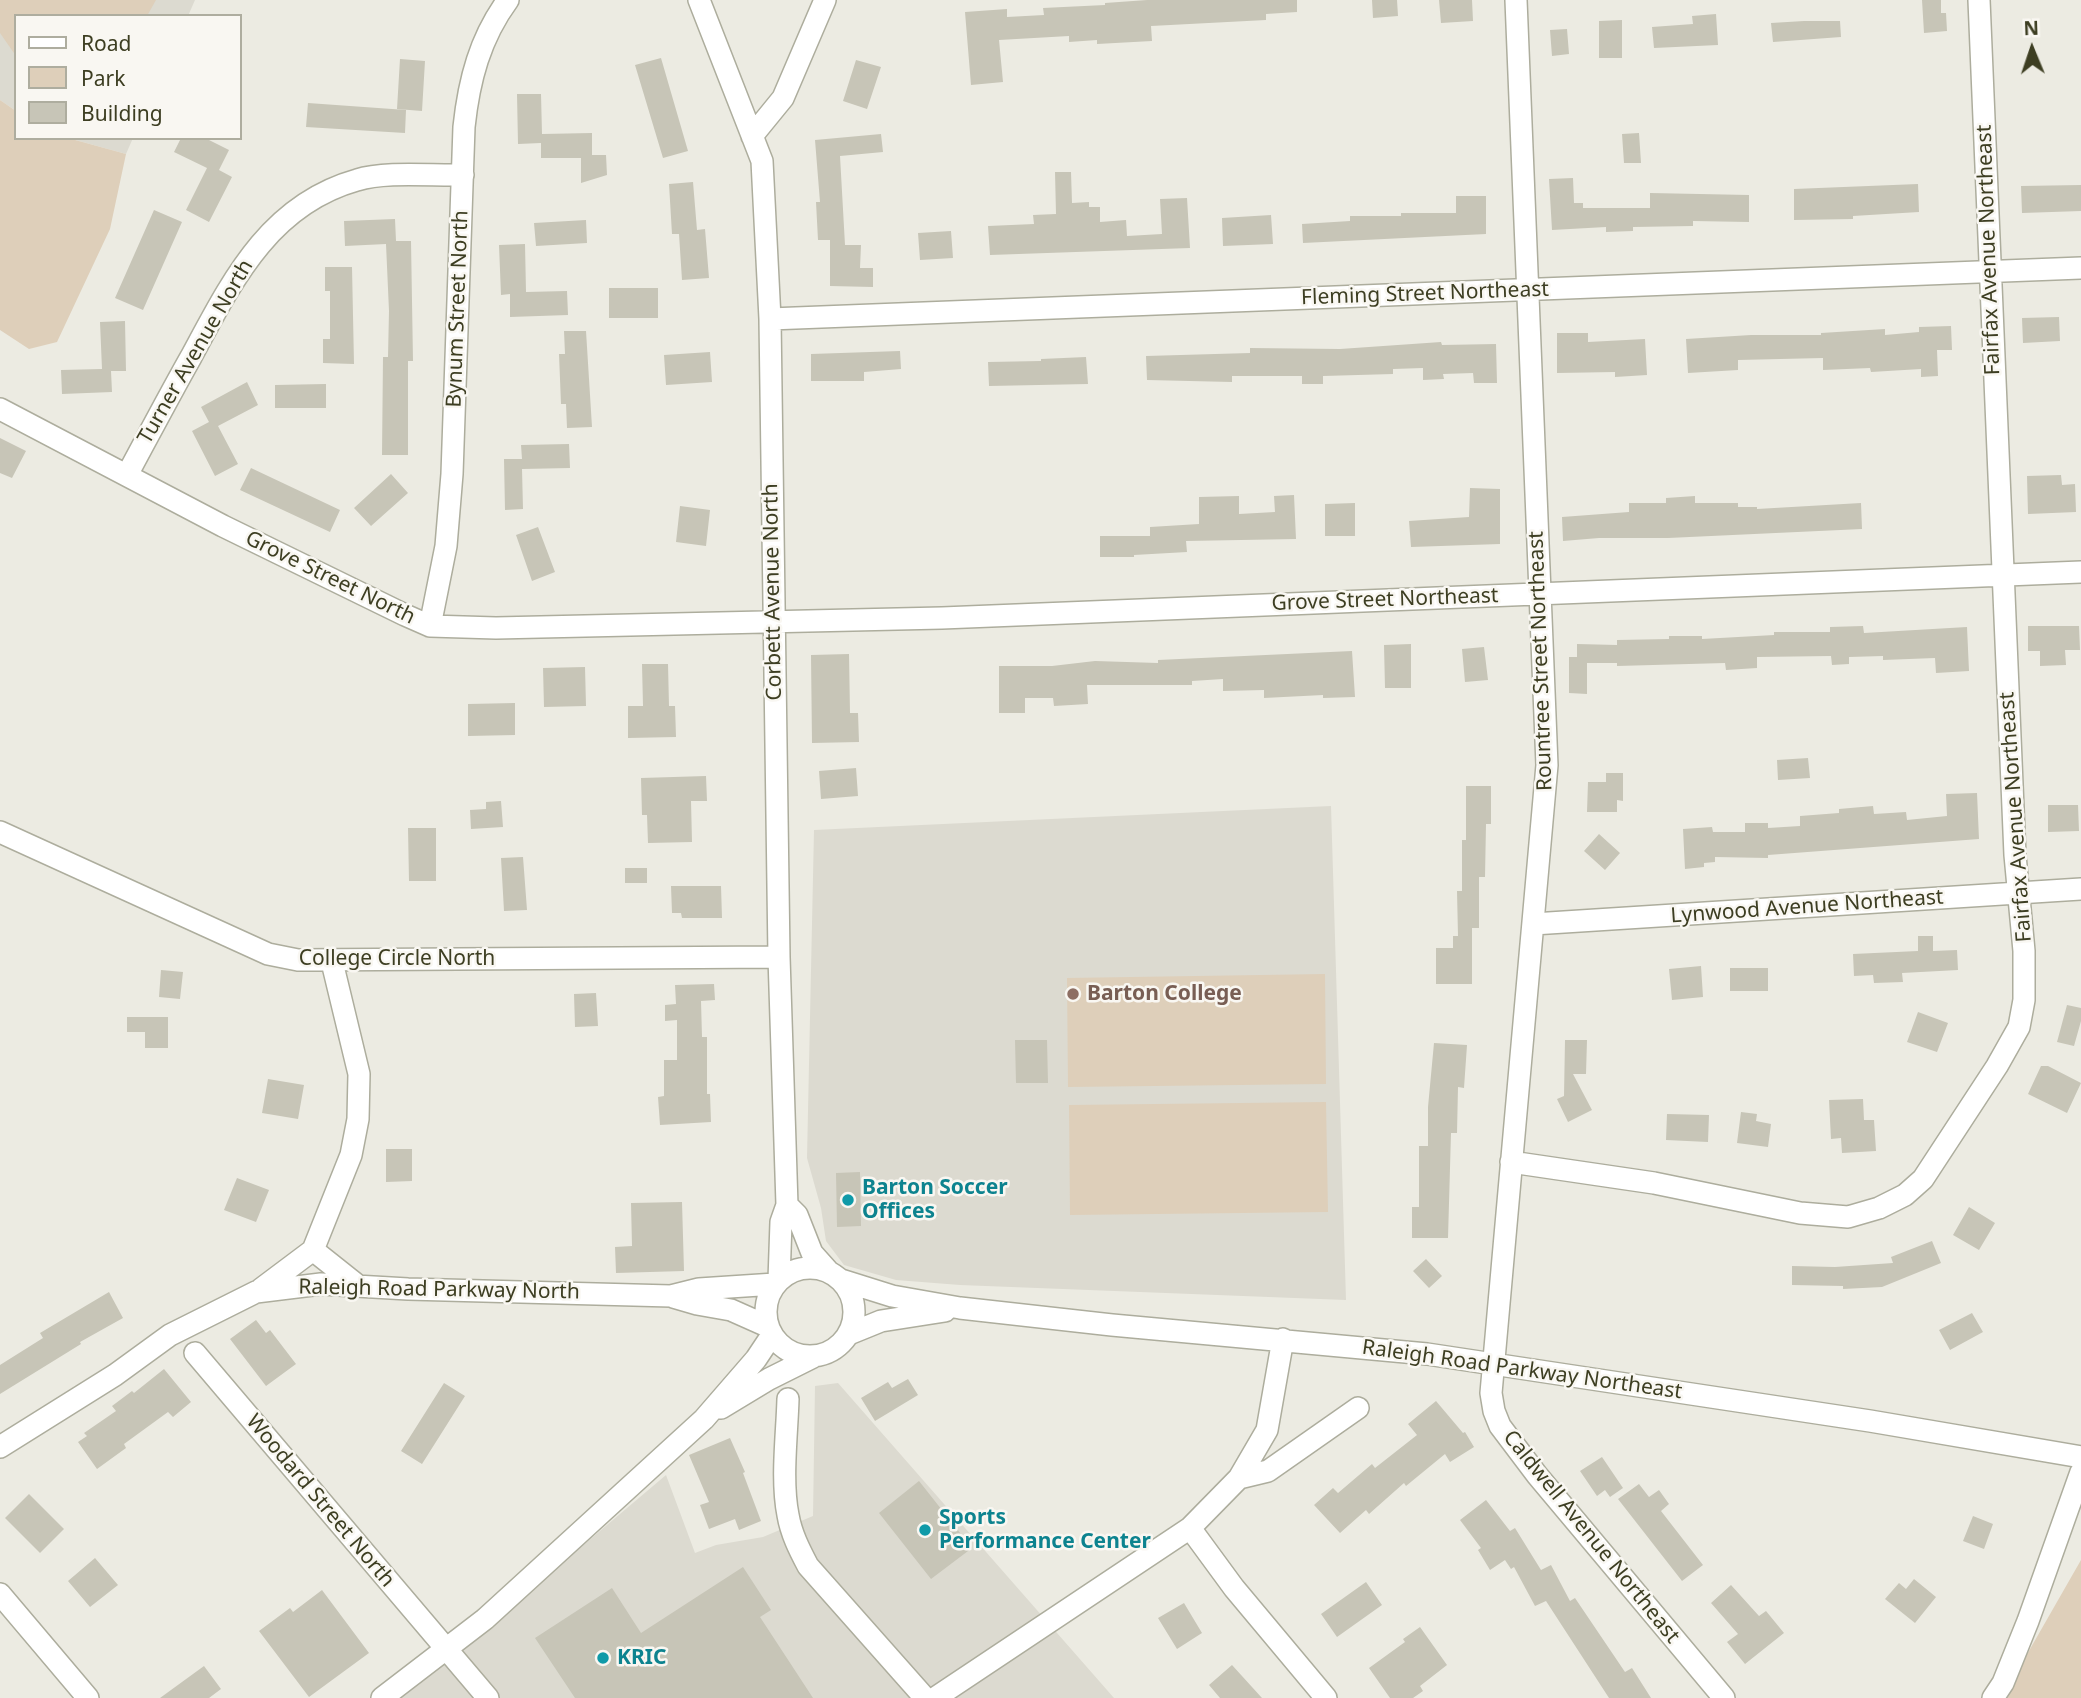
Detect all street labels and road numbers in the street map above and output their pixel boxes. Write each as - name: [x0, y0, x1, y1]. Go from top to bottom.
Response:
- street label: Fairfax Avenue Northeast: [1972, 124, 2006, 376]
- street label: Bynum Street North: [442, 210, 474, 408]
- street label: Turner Avenue North: [133, 255, 259, 449]
- street label: Fleming Street Northeast: [1301, 277, 1549, 311]
- street label: Corbett Avenue North: [759, 483, 787, 701]
- street label: Grove Street North: [241, 526, 419, 630]
- street label: Rountree Street Northeast: [1524, 531, 1558, 791]
- street label: Grove Street Northeast: [1271, 583, 1499, 617]
- street label: Fairfax Avenue Northeast: [1995, 691, 2037, 943]
- street label: Lynwood Avenue Northeast: [1670, 885, 1944, 929]
- street label: College Circle North: [299, 946, 495, 972]
- street label: Raleigh Road Parkway North: [298, 1275, 580, 1305]
- street label: Raleigh Road Parkway Northeast: [1360, 1335, 1684, 1405]
- street label: Woodard Street North: [240, 1409, 400, 1593]
- street label: Caldwell Avenue Northeast: [1497, 1426, 1685, 1648]

